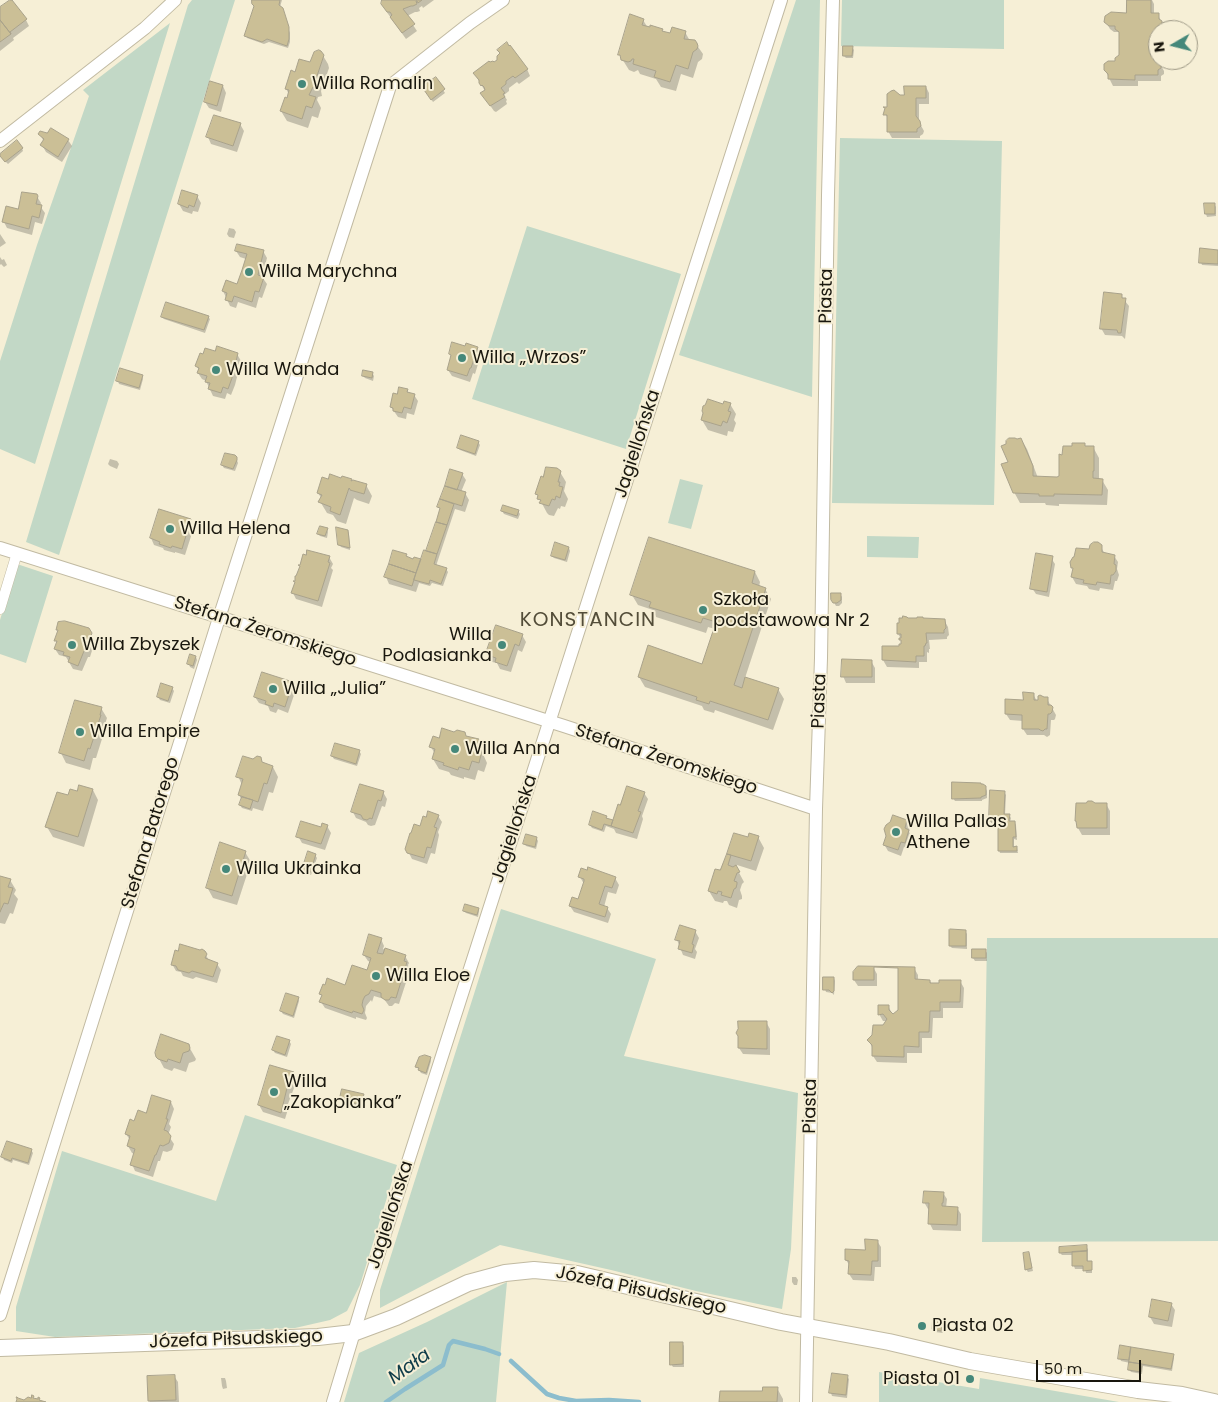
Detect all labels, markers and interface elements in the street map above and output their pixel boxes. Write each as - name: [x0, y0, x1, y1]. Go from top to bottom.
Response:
- north arrow: [1148, 20, 1198, 70]
- text: N: [1149, 40, 1170, 54]
- place label: Willa Romalin: [312, 73, 433, 95]
- marker: Willa Romalin: [296, 78, 308, 90]
- place label: Willa Marychna: [259, 261, 397, 283]
- marker: Willa Marychna: [243, 266, 255, 278]
- street label: Piasta: [816, 268, 838, 324]
- place label: Willa „Wrzos”: [472, 347, 586, 369]
- marker: Willa „Wrzos”: [456, 352, 468, 364]
- place label: Willa Wanda: [226, 359, 339, 381]
- marker: Willa Wanda: [210, 364, 222, 376]
- street label: Jagiellońska: [610, 387, 666, 501]
- place label: Willa Helena: [180, 518, 291, 540]
- marker: Willa Helena: [164, 523, 176, 535]
- place label: Szkoła podstawowa Nr 2: [713, 589, 870, 632]
- street label: Stefana Żeromskiego: [171, 592, 359, 672]
- marker: Szkoła podstawowa Nr 2: [697, 604, 709, 616]
- district label: KONSTANCIN: [519, 609, 657, 633]
- place label: Willa Podlasianka: [382, 624, 492, 666]
- place label: Willa Zbyszek: [82, 634, 200, 656]
- marker: Willa Zbyszek: [66, 639, 78, 651]
- marker: Willa Podlasianka: [496, 639, 508, 651]
- street label: Piasta: [808, 673, 832, 729]
- place label: Willa „Julia”: [283, 678, 386, 700]
- marker: Willa „Julia”: [267, 683, 279, 695]
- street label: Stefana Żeromskiego: [572, 720, 760, 800]
- place label: Willa Empire: [90, 721, 200, 743]
- marker: Willa Empire: [74, 726, 86, 738]
- place label: Willa Anna: [465, 738, 560, 760]
- marker: Willa Anna: [449, 743, 461, 755]
- street label: Stefana Batorego: [118, 754, 184, 912]
- street label: Jagiellońska: [487, 772, 543, 886]
- place label: Willa Pallas Athene: [906, 811, 1007, 854]
- marker: Willa Pallas Athene: [890, 826, 902, 838]
- place label: Willa Ukrainka: [236, 858, 362, 880]
- marker: Willa Ukrainka: [220, 863, 232, 875]
- place label: Willa Eloe: [386, 965, 470, 987]
- marker: Willa Eloe: [370, 970, 382, 982]
- place label: Willa „Zakopianka”: [284, 1071, 402, 1114]
- street label: Piasta: [800, 1078, 822, 1134]
- marker: Willa „Zakopianka”: [268, 1086, 280, 1098]
- street label: Jagiellońska: [363, 1158, 419, 1272]
- street label: Józefa Piłsudskiego: [554, 1262, 728, 1320]
- place label: Piasta 02: [932, 1315, 1014, 1337]
- marker: Piasta 02: [916, 1320, 928, 1332]
- street label: Józefa Piłsudskiego: [149, 1326, 323, 1354]
- water label: Mała: [384, 1344, 436, 1390]
- scale bar: [1038, 1350, 1143, 1382]
- text: 50 m: [1044, 1358, 1082, 1379]
- place label: Piasta 01: [883, 1368, 960, 1390]
- marker: Piasta 01: [964, 1373, 976, 1385]

